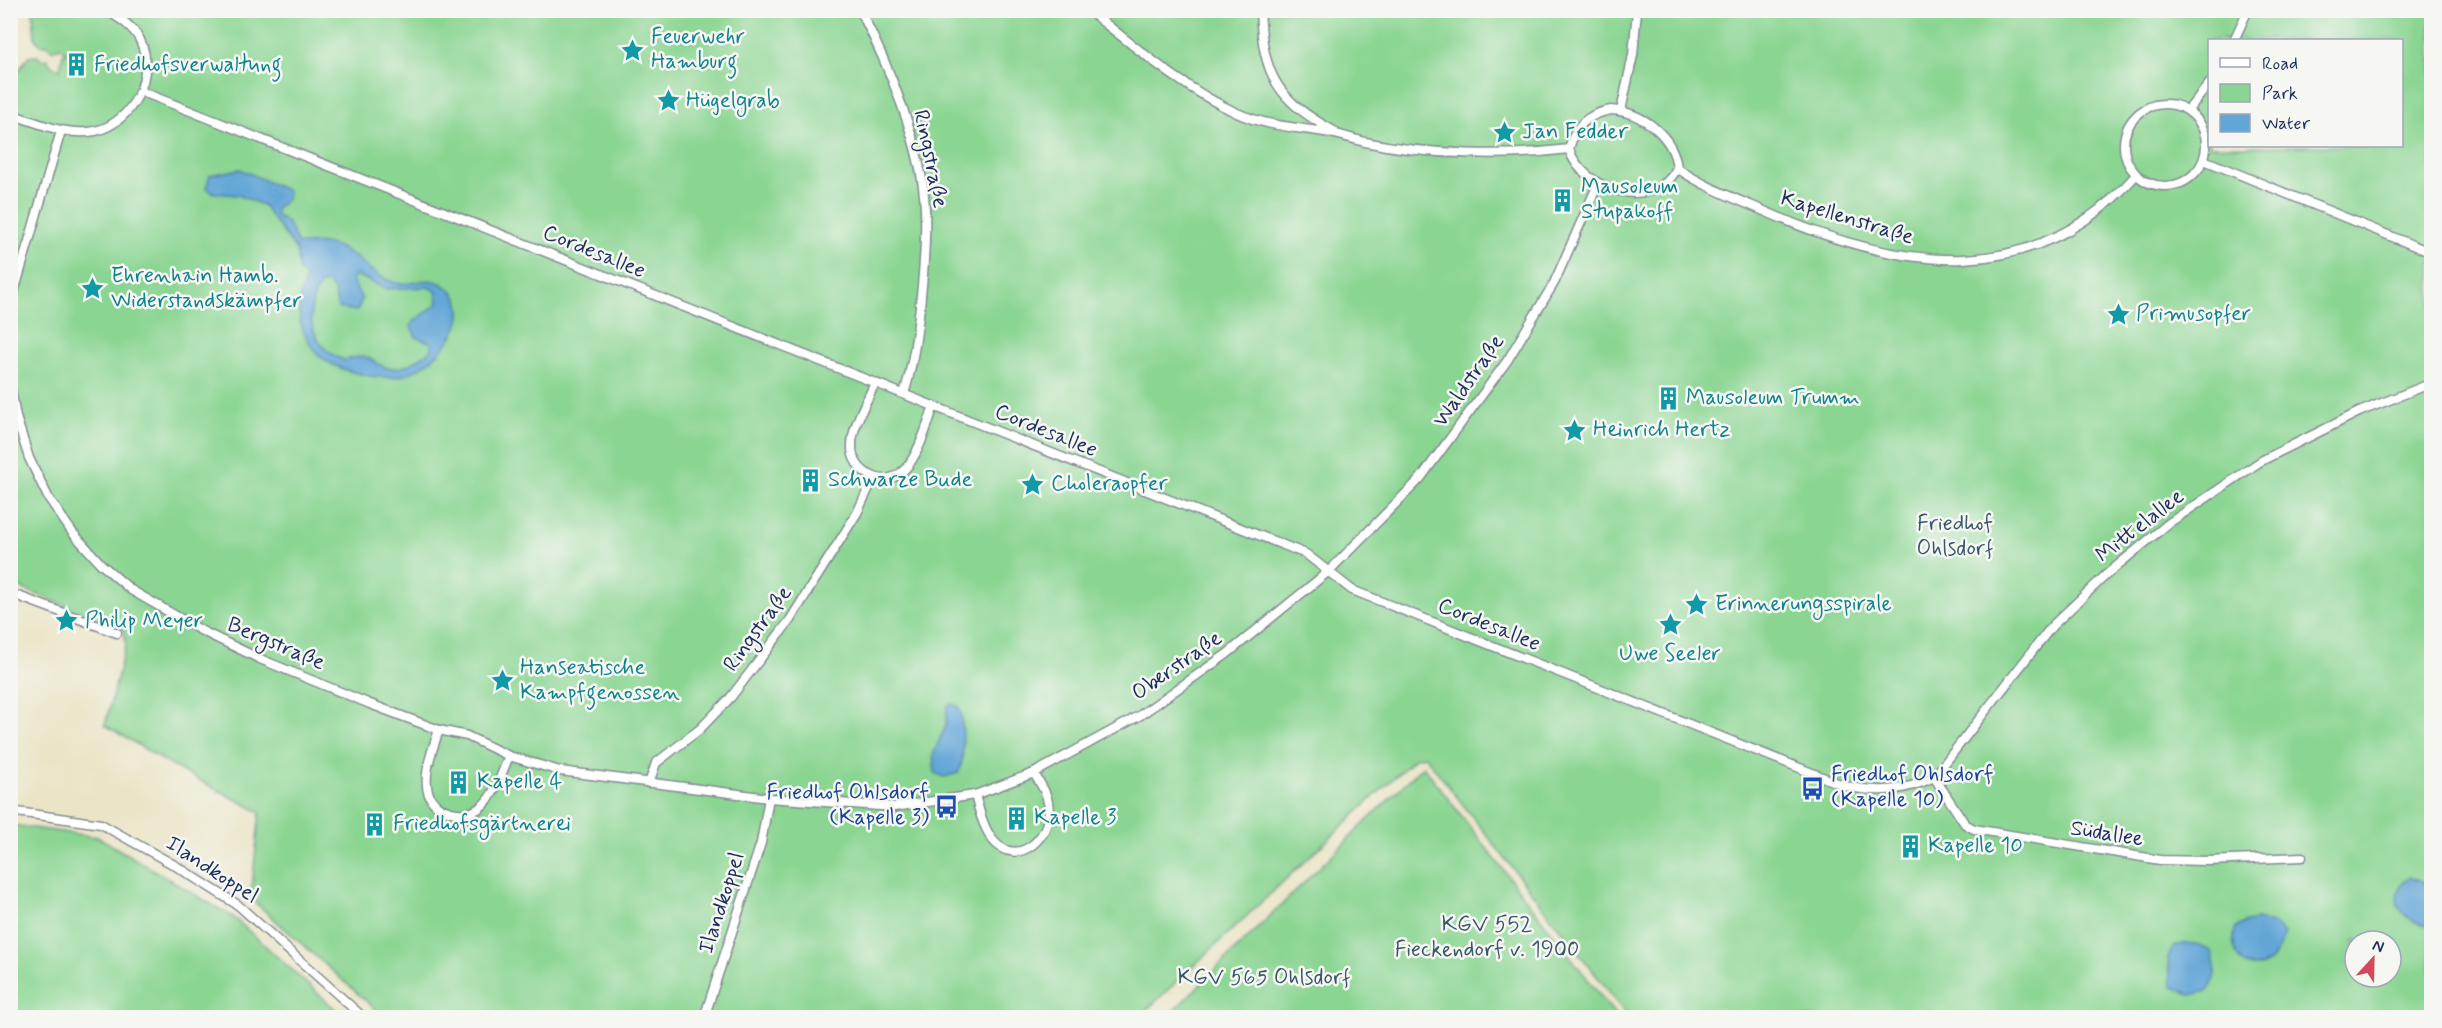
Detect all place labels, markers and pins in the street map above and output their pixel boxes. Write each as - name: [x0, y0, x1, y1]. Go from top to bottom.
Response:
- place label: Feuerwehr Hamburg: [651, 23, 745, 79]
- place icon: Feuerwehr Hamburg: [620, 37, 646, 63]
- place label: Friedhofsverwaltung: [94, 51, 282, 82]
- building icon: Friedhofsverwaltung: [63, 52, 89, 78]
- place label: Hügelgrab: [686, 87, 780, 118]
- place icon: Hügelgrab: [655, 88, 681, 114]
- place label: Jan Fedder: [1522, 118, 1629, 146]
- place icon: Jan Fedder: [1491, 119, 1517, 145]
- place label: Mausoleum Stupakoff: [1581, 173, 1678, 226]
- building icon: Mausoleum Stupakoff: [1550, 187, 1576, 213]
- place label: Ehrenhain Hamb. Widerstandskämpfer: [111, 262, 302, 315]
- place icon: Ehrenhain Hamb. Widerstandskämpfer: [80, 276, 106, 302]
- place label: Primusopfer: [2136, 300, 2251, 328]
- place icon: Primusopfer: [2105, 301, 2131, 327]
- place label: Mausoleum Trumm: [1686, 384, 1860, 412]
- building icon: Mausoleum Trumm: [1655, 385, 1681, 411]
- place label: Heinrich Hertz: [1593, 416, 1731, 444]
- place icon: Heinrich Hertz: [1562, 417, 1588, 443]
- place label: Schwarze Bude: [828, 466, 973, 494]
- building icon: Schwarze Bude: [797, 467, 823, 493]
- place label: Choleraopfer: [1051, 470, 1168, 498]
- place icon: Choleraopfer: [1020, 471, 1046, 497]
- place label: Erinnerungsspirale: [1715, 590, 1892, 621]
- place icon: Erinnerungsspirale: [1684, 591, 1710, 617]
- place label: Philip Meyer: [85, 607, 203, 635]
- place icon: Philip Meyer: [54, 608, 80, 634]
- place icon: Uwe Seeler: [1657, 612, 1683, 638]
- place label: Uwe Seeler: [1619, 640, 1721, 668]
- place label: Hanseatische Kampfgenossen: [520, 654, 680, 710]
- place icon: Hanseatische Kampfgenossen: [489, 668, 515, 694]
- place label: Friedhof Ohlsdorf (Kapelle 10): [1831, 761, 1993, 814]
- place label: Kapelle 4: [477, 768, 563, 796]
- building icon: Kapelle 4: [446, 769, 472, 795]
- bus stop icon: Friedhof Ohlsdorf (Kapelle 10): [1800, 775, 1826, 801]
- place label: Friedhof Ohlsdorf (Kapelle 3): [767, 779, 929, 832]
- bus stop icon: Friedhof Ohlsdorf (Kapelle 3): [934, 793, 960, 819]
- place label: Kapelle 3: [1034, 804, 1117, 832]
- building icon: Kapelle 3: [1003, 805, 1029, 831]
- place label: Friedhofsgärtnerei: [393, 810, 571, 841]
- building icon: Friedhofsgärtnerei: [362, 811, 388, 837]
- place label: Kapelle 10: [1928, 832, 2023, 860]
- building icon: Kapelle 10: [1897, 833, 1923, 859]

